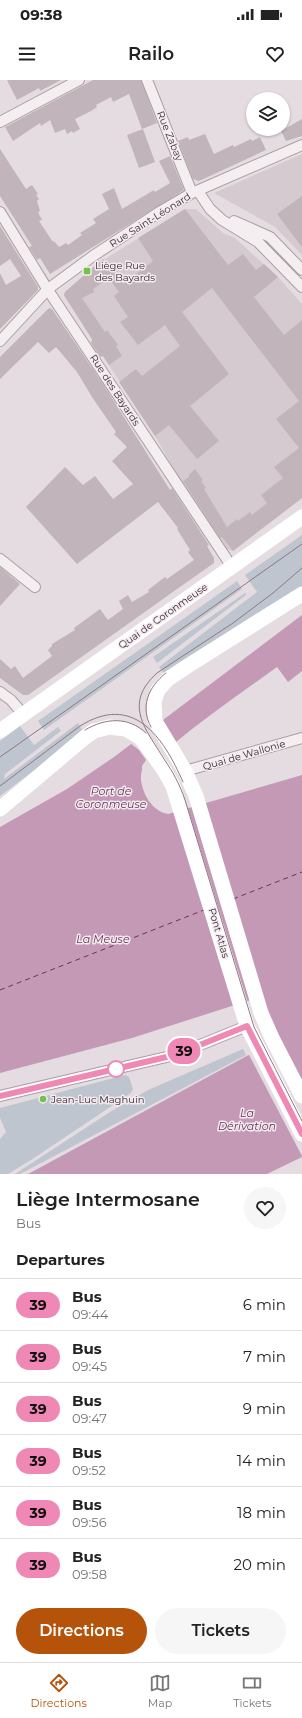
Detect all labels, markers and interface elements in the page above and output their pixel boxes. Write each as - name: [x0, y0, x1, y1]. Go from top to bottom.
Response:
- text: 09:38: [20, 5, 62, 24]
- icon: menu: [16, 43, 38, 65]
- text: Railo: [128, 43, 174, 65]
- icon: heart: [264, 43, 286, 65]
- map controls: [246, 92, 290, 136]
- button: layers: [246, 92, 290, 136]
- street label: Rue Zabay: [154, 109, 186, 163]
- street label: Rue Saint-Léonard: [107, 190, 193, 250]
- place label: Liège Rue des Bayards: [95, 259, 155, 284]
- marker: Liège Rue des Bayards: [82, 266, 92, 276]
- street label: Rue des Bayards: [87, 352, 143, 428]
- street label: Quai de Coronmeuse: [116, 580, 210, 652]
- street label: Quai de Wallonie: [201, 737, 287, 773]
- water label: Port de Coronmeuse: [76, 784, 147, 811]
- street label: Pont Atlas: [206, 906, 232, 960]
- water label: La Meuse: [76, 932, 130, 946]
- line badge: 39: [166, 1038, 202, 1064]
- text: 39: [175, 1042, 193, 1060]
- unlabelled marker: [107, 1060, 125, 1078]
- place label: Jean-Luc Maghuin: [50, 1093, 144, 1106]
- marker: Jean-Luc Maghuin: [38, 1094, 48, 1104]
- water label: La Dérivation: [218, 1106, 276, 1133]
- button: heart: [244, 1187, 286, 1229]
- text: Liège Intermosane: [16, 1188, 200, 1211]
- text: Bus: [16, 1215, 41, 1231]
- text: Departures: [16, 1250, 105, 1269]
- text: Bus: [72, 1287, 102, 1306]
- text: 6 min: [243, 1295, 286, 1314]
- text: 39: [29, 1296, 47, 1314]
- text: 09:44: [72, 1306, 108, 1322]
- text: Bus: [72, 1339, 102, 1358]
- text: 7 min: [243, 1347, 286, 1366]
- text: 39: [29, 1348, 47, 1366]
- text: 09:45: [72, 1358, 107, 1374]
- text: Bus: [72, 1391, 102, 1410]
- text: 9 min: [243, 1399, 286, 1418]
- text: 39: [29, 1400, 47, 1418]
- text: 09:47: [72, 1410, 107, 1426]
- text: Bus: [72, 1443, 102, 1462]
- text: 14 min: [237, 1451, 286, 1470]
- text: 39: [29, 1452, 47, 1470]
- text: 09:52: [72, 1462, 106, 1478]
- text: Bus: [72, 1495, 102, 1514]
- text: 18 min: [237, 1503, 286, 1522]
- text: 39: [29, 1504, 47, 1522]
- text: 09:56: [72, 1514, 107, 1530]
- text: Bus: [72, 1547, 102, 1566]
- text: 20 min: [234, 1555, 286, 1574]
- text: 39: [29, 1556, 47, 1574]
- text: 09:58: [72, 1566, 107, 1582]
- button: Directions: [16, 1608, 147, 1654]
- button: Tickets: [155, 1608, 286, 1654]
- tab: Directions: [30, 1672, 87, 1710]
- tab: Map: [148, 1672, 172, 1710]
- tab: Tickets: [233, 1672, 271, 1710]

